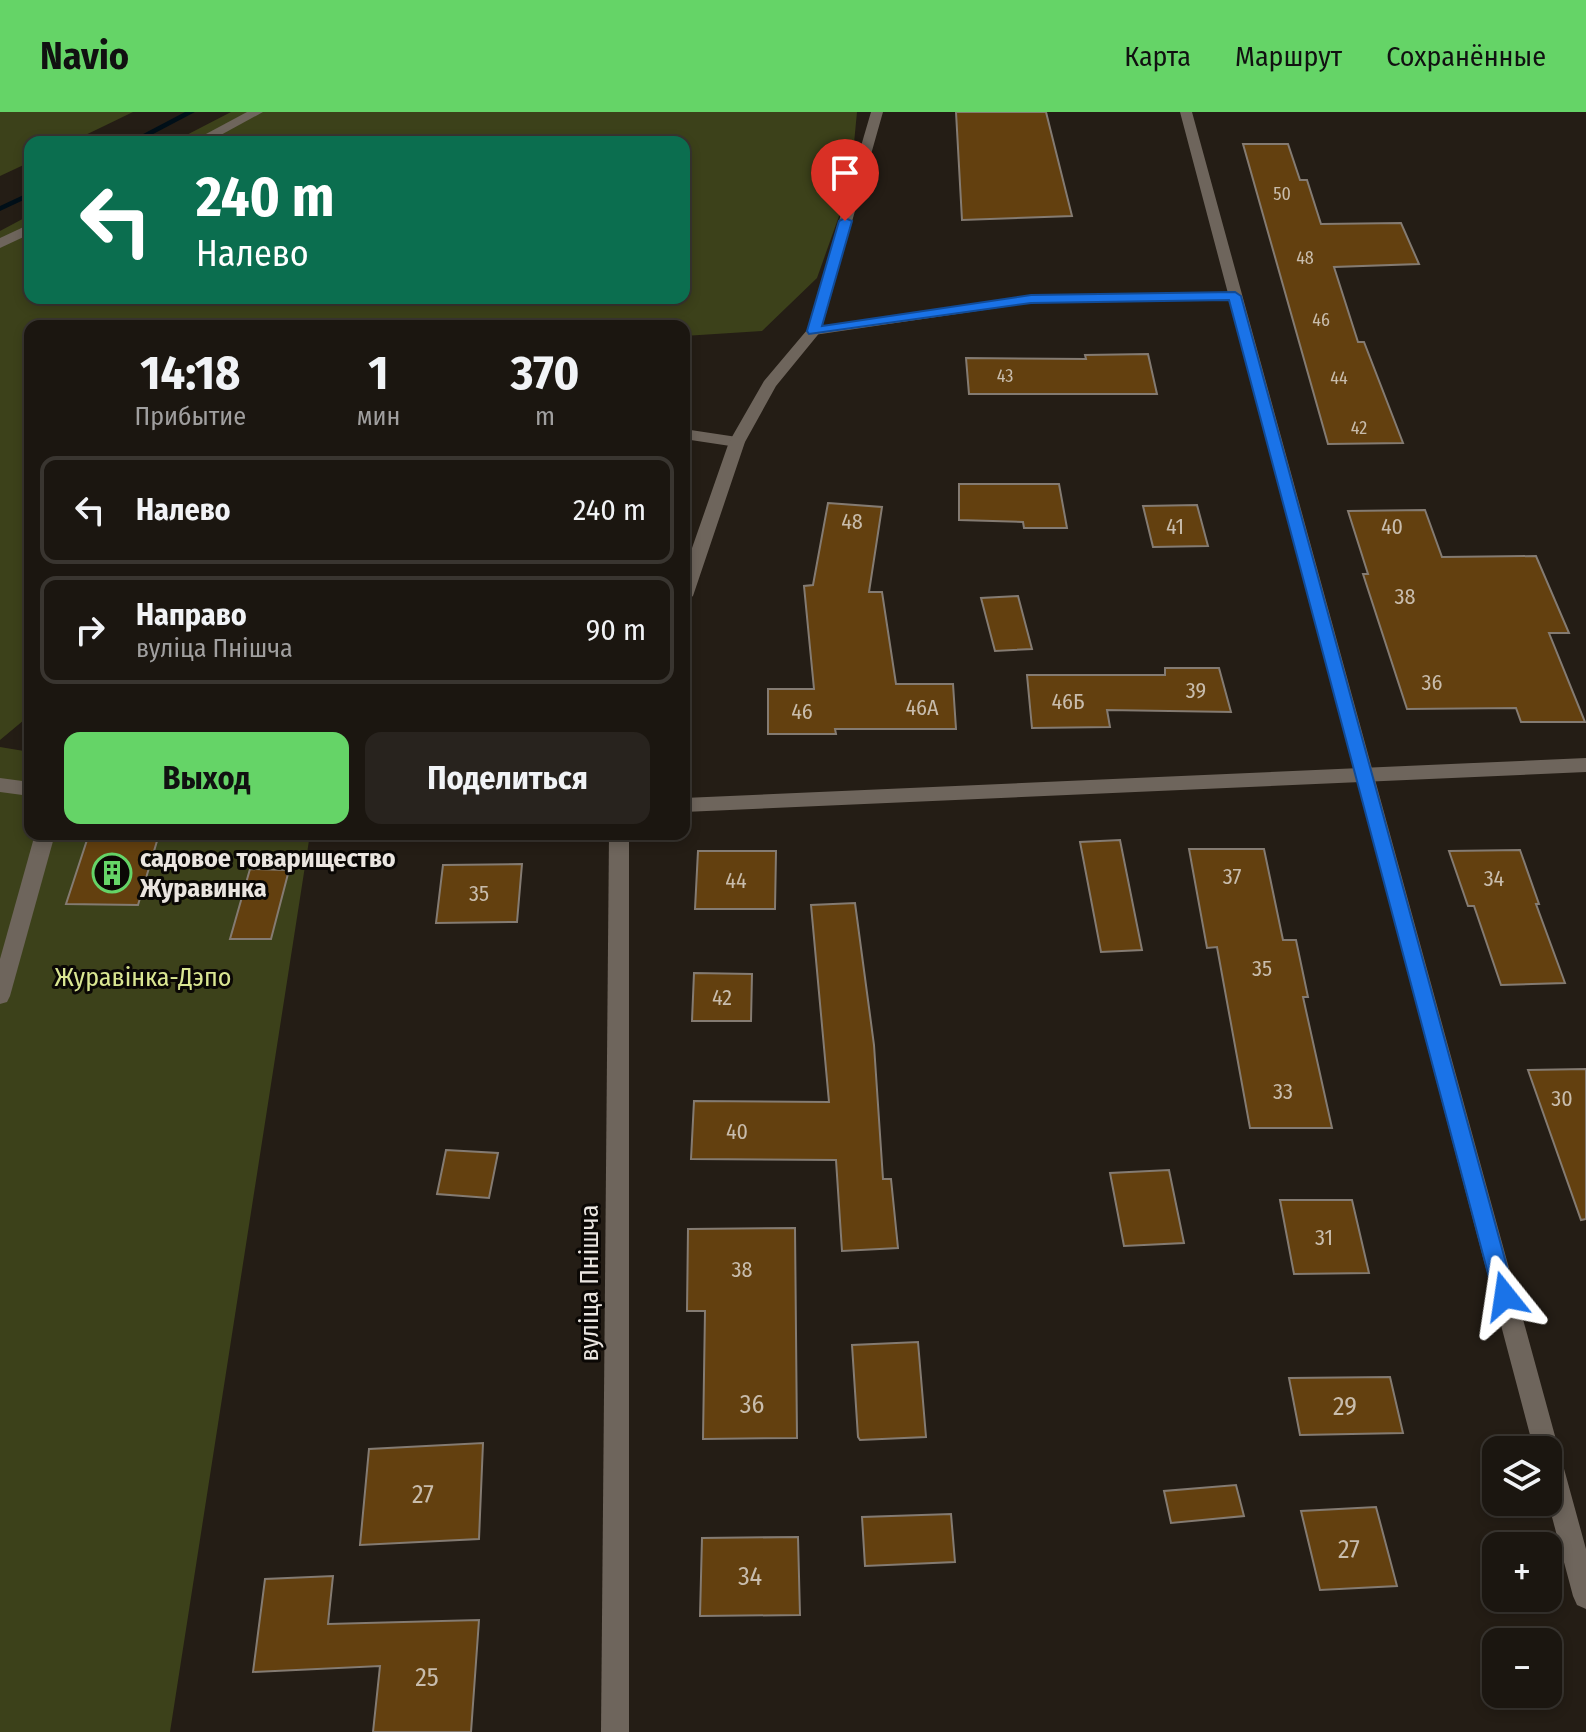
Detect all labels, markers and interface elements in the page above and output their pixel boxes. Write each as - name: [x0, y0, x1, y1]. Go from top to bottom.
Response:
- text: Navio: [40, 33, 129, 79]
- text: Карта: [1124, 40, 1191, 73]
- text: Маршрут: [1235, 40, 1342, 73]
- text: Сохранённые: [1386, 40, 1546, 73]
- pin: [811, 139, 879, 221]
- icon: arrive: [823, 151, 867, 195]
- text: 240 m: [196, 164, 335, 231]
- icon: left: [64, 168, 168, 272]
- house number: 50: [1273, 183, 1291, 205]
- text: Налево: [196, 232, 309, 276]
- house number: 48: [1296, 247, 1314, 269]
- house number: 46: [1312, 309, 1330, 331]
- text: 14:18: [140, 344, 240, 402]
- text: 1: [368, 344, 389, 402]
- text: 370: [511, 344, 579, 402]
- house number: 43: [997, 365, 1013, 387]
- house number: 44: [1330, 367, 1348, 389]
- text: Прибытие: [135, 401, 246, 432]
- text: мин: [357, 401, 400, 432]
- text: m: [535, 401, 555, 432]
- house number: 42: [1351, 417, 1367, 439]
- icon: left: [68, 488, 112, 532]
- text: Налево: [136, 492, 231, 528]
- text: 240 m: [573, 492, 646, 528]
- house number: 48: [841, 508, 863, 535]
- house number: 41: [1166, 513, 1184, 540]
- house number: 40: [1381, 513, 1403, 540]
- house number: 38: [1395, 583, 1415, 610]
- text: Направо: [136, 597, 247, 633]
- icon: right: [68, 608, 112, 652]
- text: 90 m: [586, 612, 646, 648]
- text: вуліца Пнішча: [136, 633, 293, 664]
- house number: 36: [1422, 669, 1443, 696]
- house number: 39: [1186, 677, 1206, 704]
- house number: 46Б: [1051, 688, 1085, 715]
- house number: 46А: [905, 694, 939, 721]
- house number: 46: [791, 698, 813, 725]
- button: Выход: [64, 732, 349, 824]
- button: Поделиться: [365, 732, 650, 824]
- place label: садовое товарищество Журавинка: [139, 843, 396, 904]
- building icon: садовое товарищество Журавинка: [91, 852, 133, 894]
- house number: 37: [1223, 863, 1241, 890]
- house number: 34: [1484, 865, 1505, 892]
- house number: 44: [725, 867, 747, 894]
- house number: 35: [469, 880, 489, 907]
- house number: 35: [1252, 955, 1272, 982]
- park label: Журавінка-Дэпо: [55, 962, 231, 993]
- house number: 42: [712, 984, 732, 1011]
- house number: 33: [1273, 1078, 1293, 1105]
- house number: 30: [1551, 1085, 1573, 1112]
- house number: 40: [726, 1118, 748, 1145]
- street label: вуліца Пнішча: [574, 1205, 605, 1361]
- house number: 31: [1315, 1224, 1333, 1251]
- position arrow: [1463, 1254, 1547, 1338]
- house number: 38: [732, 1256, 752, 1283]
- house number: 36: [740, 1389, 764, 1420]
- house number: 29: [1333, 1391, 1357, 1422]
- map controls: [1482, 1436, 1562, 1708]
- button: layers: [1482, 1436, 1562, 1516]
- house number: 27: [412, 1479, 434, 1510]
- button: +: [1482, 1532, 1562, 1612]
- house number: 27: [1338, 1534, 1360, 1565]
- house number: 34: [738, 1561, 762, 1592]
- button: −: [1482, 1628, 1562, 1708]
- house number: 25: [415, 1662, 439, 1693]

